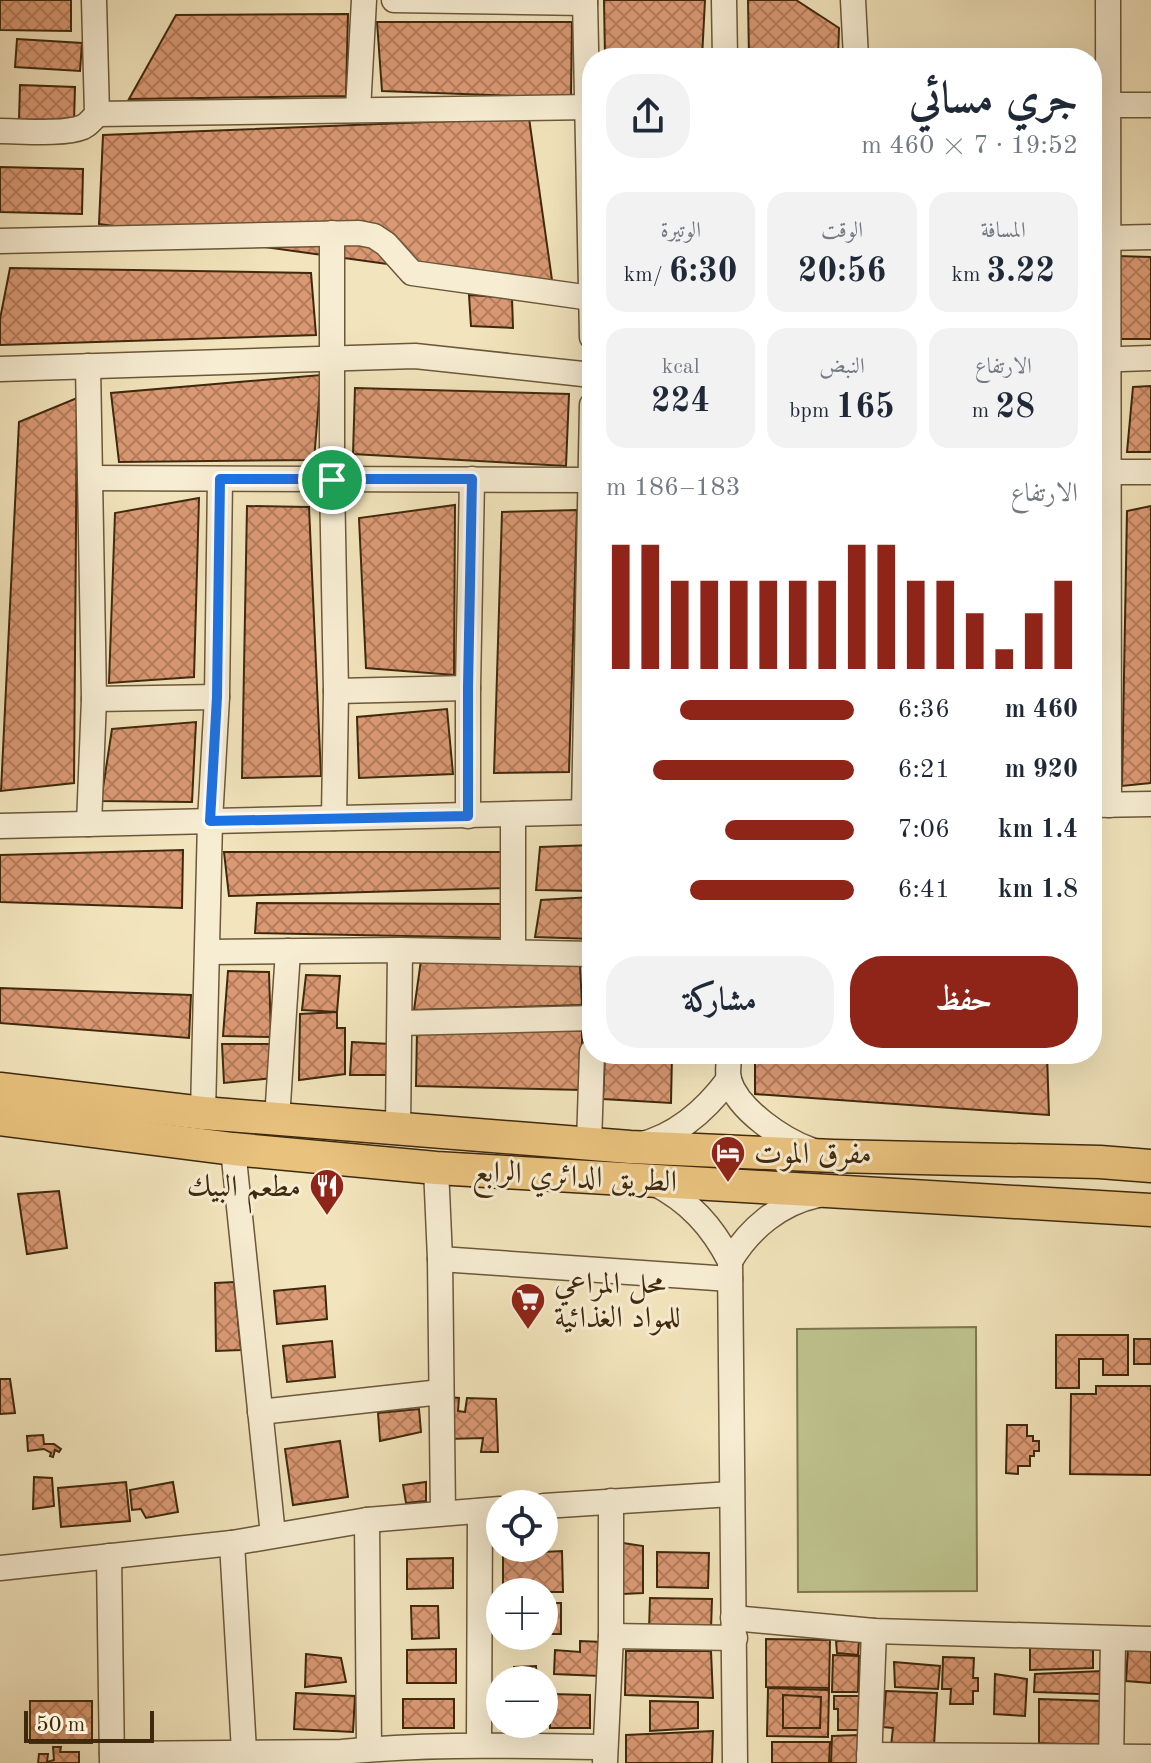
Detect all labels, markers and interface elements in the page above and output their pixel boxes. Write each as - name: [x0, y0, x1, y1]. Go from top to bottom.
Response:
- button: share: [606, 74, 690, 158]
- text: جري مسائي: [909, 78, 1078, 122]
- text: 19:52 · 7 × 460 m: [861, 133, 1078, 159]
- text: الوتيرة: [660, 220, 701, 242]
- text: الوقت: [821, 220, 863, 242]
- text: المسافة: [981, 220, 1026, 242]
- text: 6:30: [669, 255, 738, 289]
- text: 20:56: [798, 255, 886, 289]
- text: 3.22: [987, 255, 1055, 289]
- text: /km: [624, 264, 669, 286]
- text: km: [951, 264, 987, 286]
- text: kcal: [662, 356, 700, 378]
- text: النبض: [819, 356, 865, 378]
- text: الارتفاع: [975, 356, 1032, 378]
- text: 224: [651, 385, 710, 419]
- text: 165: [836, 391, 895, 425]
- text: 28: [995, 391, 1035, 425]
- text: bpm: [789, 400, 836, 422]
- text: m: [972, 400, 995, 422]
- pin: [298, 446, 366, 514]
- icon: arrive: [310, 458, 354, 502]
- text: 183–186 m: [606, 475, 741, 501]
- text: الارتفاع: [1011, 481, 1078, 507]
- text: 6:36: [897, 697, 950, 723]
- text: 460 m: [1005, 697, 1078, 723]
- text: 6:21: [897, 757, 950, 783]
- text: 920 m: [1005, 757, 1078, 783]
- text: 7:06: [897, 817, 950, 843]
- text: 1.4 km: [998, 817, 1078, 843]
- text: 6:41: [897, 877, 950, 903]
- text: 1.8 km: [998, 877, 1078, 903]
- button: مشاركة: [606, 956, 834, 1048]
- button: حفظ: [850, 956, 1078, 1048]
- hotel icon: مفرق الموت: [709, 1134, 747, 1184]
- place label: مفرق الموت: [754, 1140, 872, 1172]
- street label: الطريق الدائري الرابع: [472, 1157, 678, 1208]
- restaurant icon: مطعم البيك: [308, 1167, 346, 1217]
- place label: مطعم البيك: [187, 1173, 301, 1214]
- place label: محل المراعي للمواد الغذائية: [554, 1270, 681, 1336]
- supermarket icon: محل المراعي للمواد الغذائية: [509, 1281, 547, 1331]
- map controls: [486, 1490, 558, 1738]
- button: locate: [486, 1490, 558, 1562]
- button: +: [486, 1578, 558, 1650]
- button: −: [486, 1666, 558, 1738]
- scale bar: [24, 1707, 154, 1743]
- text: 50 m: [36, 1714, 85, 1736]

